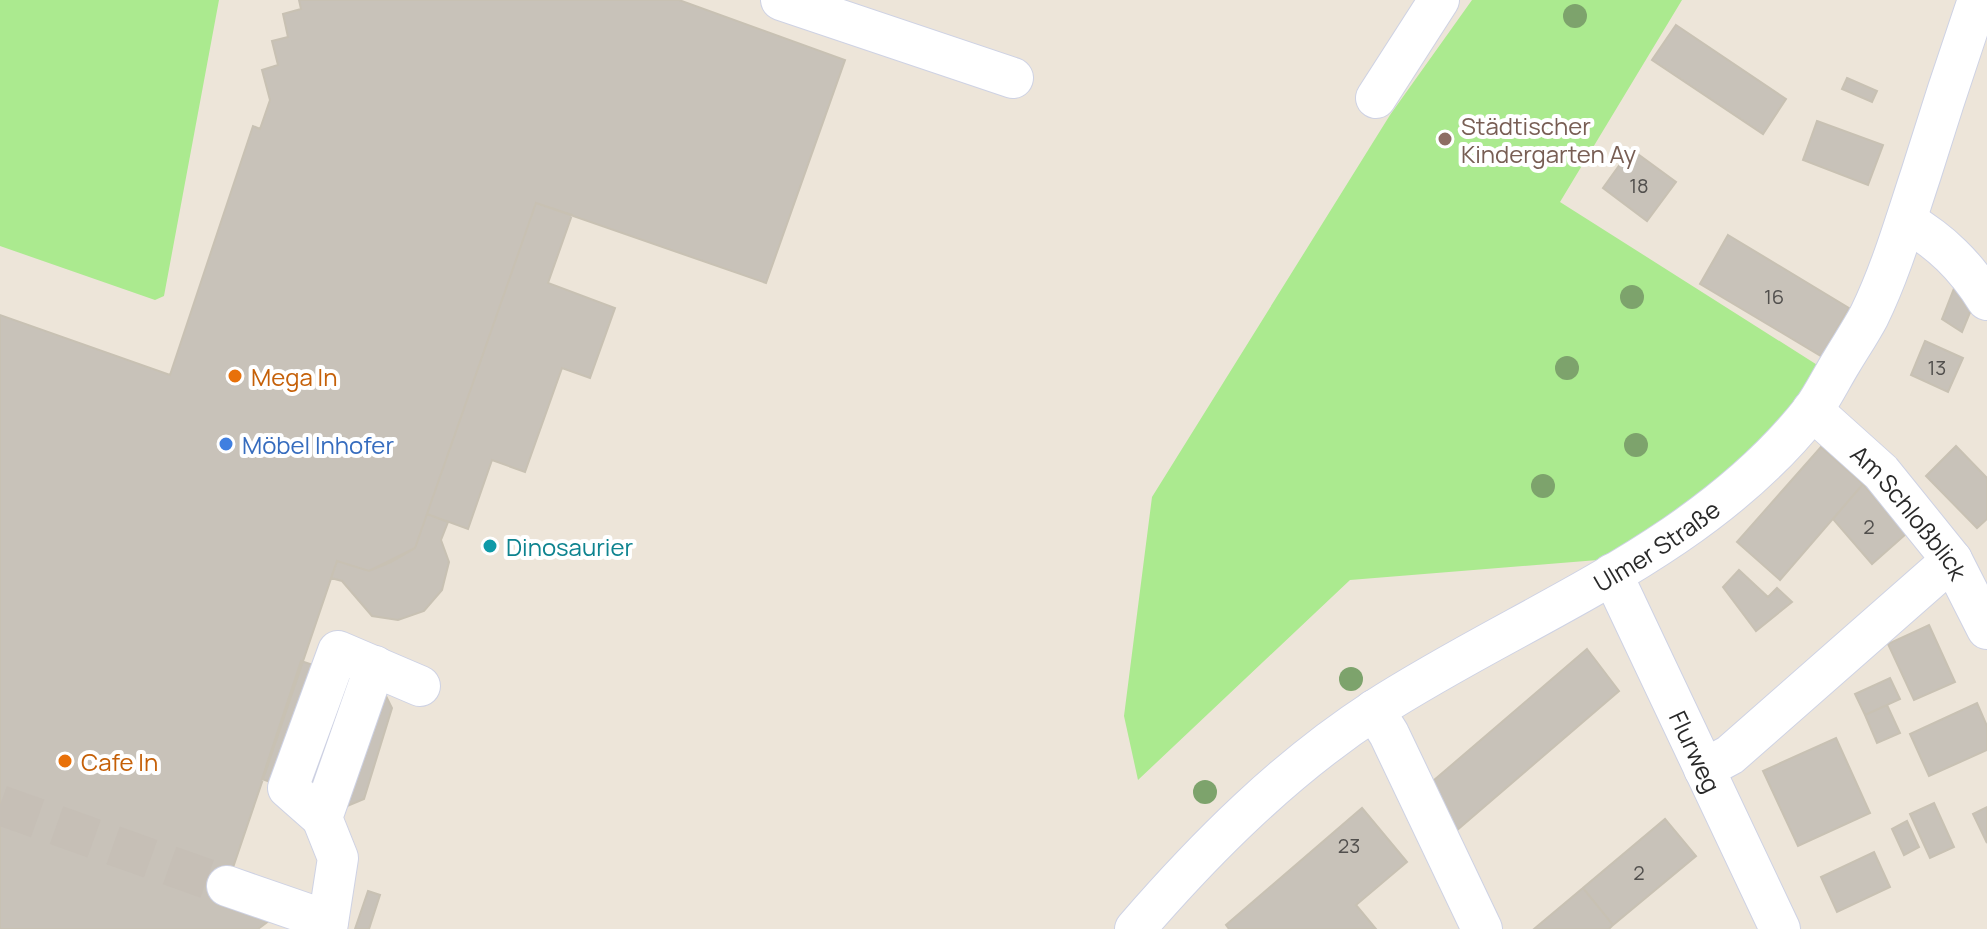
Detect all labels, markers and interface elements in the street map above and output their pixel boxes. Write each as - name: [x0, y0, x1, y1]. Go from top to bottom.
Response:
- place label: Städtischer Kindergarten Ay: [1461, 109, 1636, 170]
- marker: Städtischer Kindergarten Ay: [1436, 130, 1454, 148]
- house number: 18: [1629, 172, 1649, 199]
- house number: 16: [1764, 283, 1784, 310]
- house number: 13: [1928, 354, 1946, 381]
- place label: Mega In: [251, 360, 337, 393]
- marker: Mega In: [226, 367, 244, 385]
- place label: Möbel Inhofer: [242, 428, 394, 461]
- marker: Möbel Inhofer: [217, 435, 235, 453]
- street label: Am Schloßblick: [1844, 437, 1976, 586]
- street label: Ulmer Straße: [1587, 492, 1726, 599]
- house number: 2: [1863, 513, 1875, 540]
- place label: Dinosaurier: [506, 530, 633, 563]
- marker: Dinosaurier: [481, 537, 499, 555]
- street label: Flurweg: [1662, 705, 1729, 797]
- place label: Cafe In: [81, 745, 158, 778]
- marker: Cafe In: [56, 752, 74, 770]
- house number: 23: [1338, 832, 1360, 859]
- house number: 2: [1633, 859, 1645, 886]

